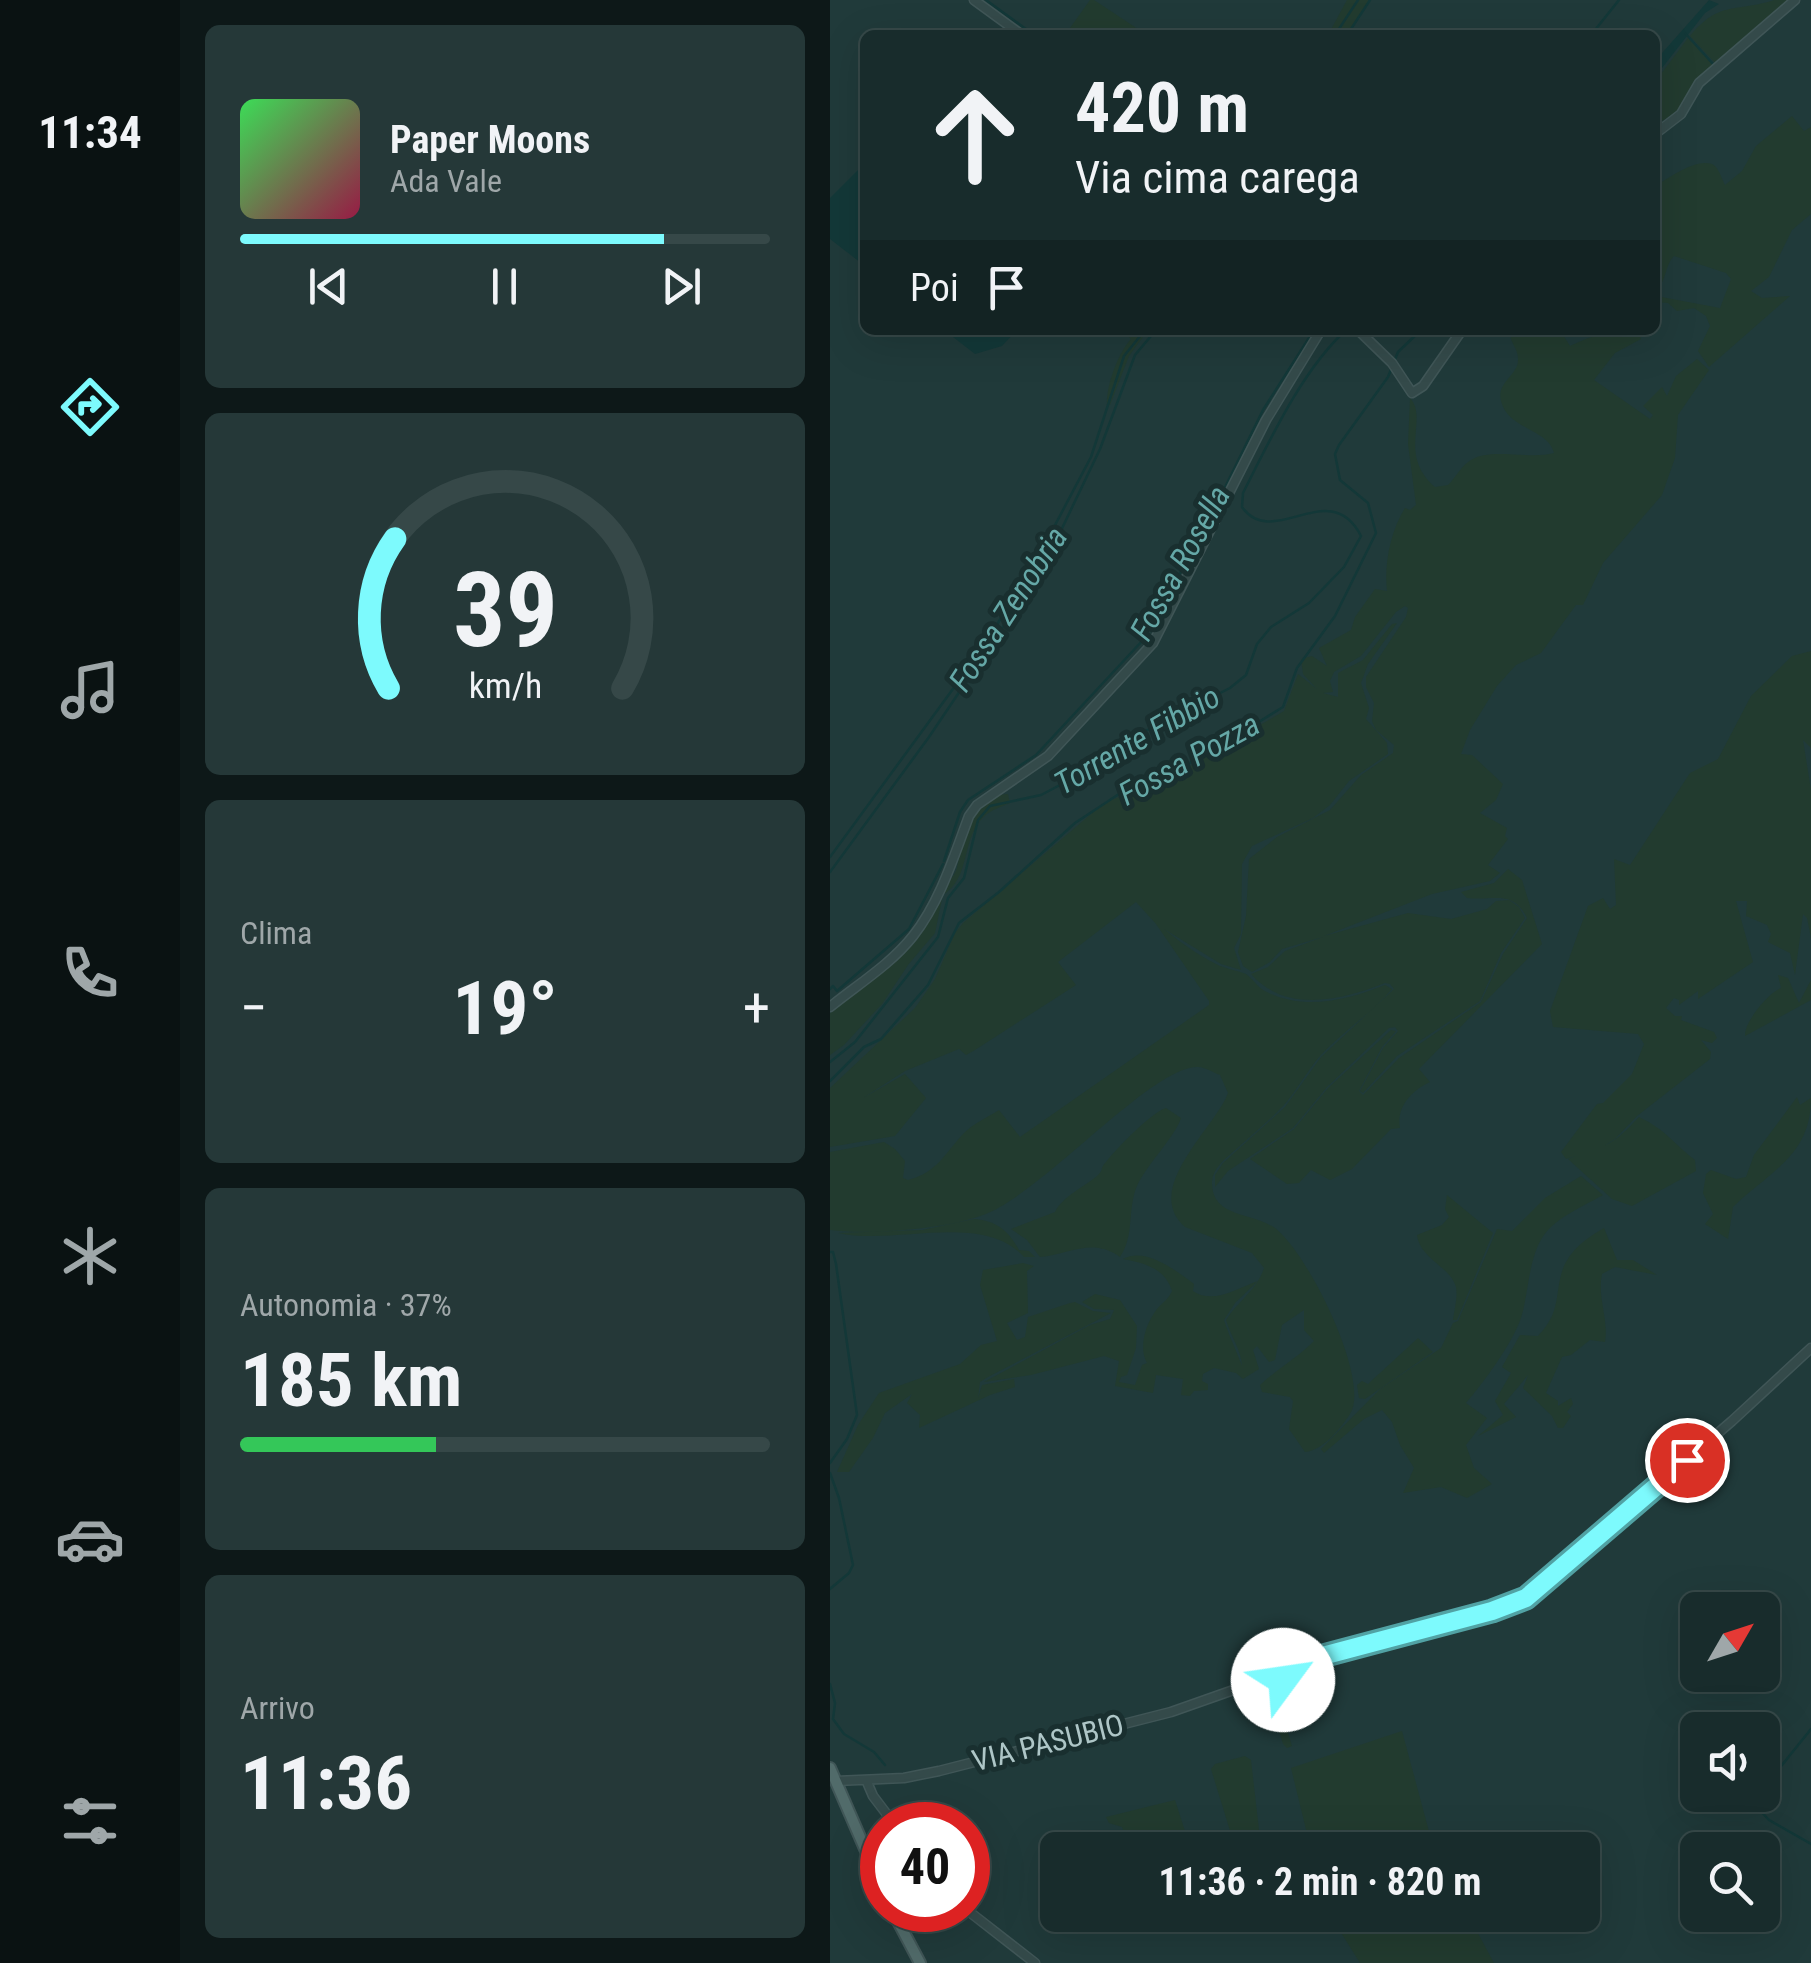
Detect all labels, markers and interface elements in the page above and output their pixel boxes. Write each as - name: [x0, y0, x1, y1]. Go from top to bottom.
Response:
- text: 420 m: [1075, 67, 1249, 149]
- icon: ahead: [910, 70, 1040, 200]
- text: 11:34: [38, 106, 142, 159]
- text: Paper Moons: [390, 118, 590, 162]
- text: Via cima carega: [1075, 151, 1360, 204]
- text: Ada Vale: [390, 162, 502, 200]
- icon: previous: [301, 259, 356, 314]
- icon: pause: [477, 259, 532, 314]
- icon: next: [654, 259, 709, 314]
- icon: arrive: [979, 260, 1034, 315]
- text: Poi: [910, 266, 959, 310]
- icon: directions: [55, 372, 125, 442]
- water label: Fossa Rosella: [1122, 479, 1238, 647]
- water label: Fossa Zenobria: [941, 520, 1075, 698]
- text: 39: [452, 550, 558, 671]
- icon: music: [55, 655, 125, 725]
- text: km/h: [468, 665, 542, 707]
- water label: Torrente Fibbio: [1047, 677, 1227, 803]
- water label: Fossa Pozza: [1112, 705, 1266, 813]
- text: Clima: [240, 914, 312, 952]
- icon: phone: [55, 938, 125, 1008]
- text: 19°: [453, 964, 558, 1052]
- text: −: [240, 976, 268, 1040]
- text: +: [743, 976, 770, 1040]
- icon: climate: [55, 1221, 125, 1291]
- text: Autonomia · 37%: [240, 1286, 452, 1324]
- text: 185 km: [240, 1336, 462, 1424]
- pin: [1645, 1418, 1730, 1503]
- icon: arrive: [1660, 1433, 1715, 1488]
- icon: car: [55, 1504, 125, 1574]
- north arrow: [1680, 1592, 1780, 1692]
- map controls: [1680, 1592, 1780, 1932]
- position arrow: [1231, 1628, 1335, 1732]
- text: Arrivo: [240, 1689, 315, 1727]
- street label: VIA PASUBIO: [968, 1707, 1127, 1778]
- button: sound: [1680, 1712, 1780, 1812]
- text: 11:36: [240, 1739, 412, 1827]
- icon: filters: [55, 1786, 125, 1856]
- speed limit sign: 40: [860, 1802, 990, 1932]
- button: search: [1680, 1832, 1780, 1932]
- text: 11:36 · 2 min · 820 m: [1159, 1860, 1481, 1904]

